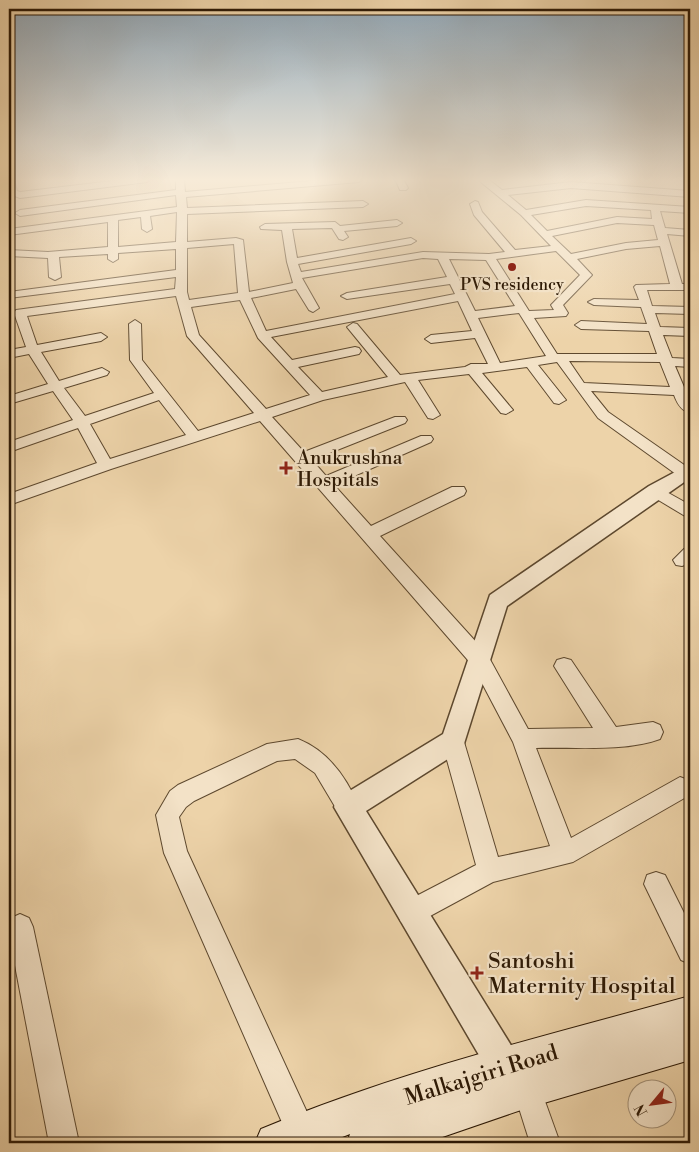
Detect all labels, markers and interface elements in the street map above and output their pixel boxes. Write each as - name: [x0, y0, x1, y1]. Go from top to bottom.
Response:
- marker: PVS residency: [506, 261, 518, 273]
- place label: PVS residency: [460, 275, 564, 295]
- place label: Anukrushna Hospitals: [296, 446, 403, 492]
- marker: Anukrushna Hospitals: [279, 461, 293, 475]
- place label: Santoshi Maternity Hospital: [488, 948, 676, 1000]
- marker: Santoshi Maternity Hospital: [470, 966, 484, 980]
- street label: Malkajgiri Road: [402, 1039, 562, 1112]
- north arrow: [626, 1080, 676, 1130]
- text: N: [631, 1101, 652, 1119]

